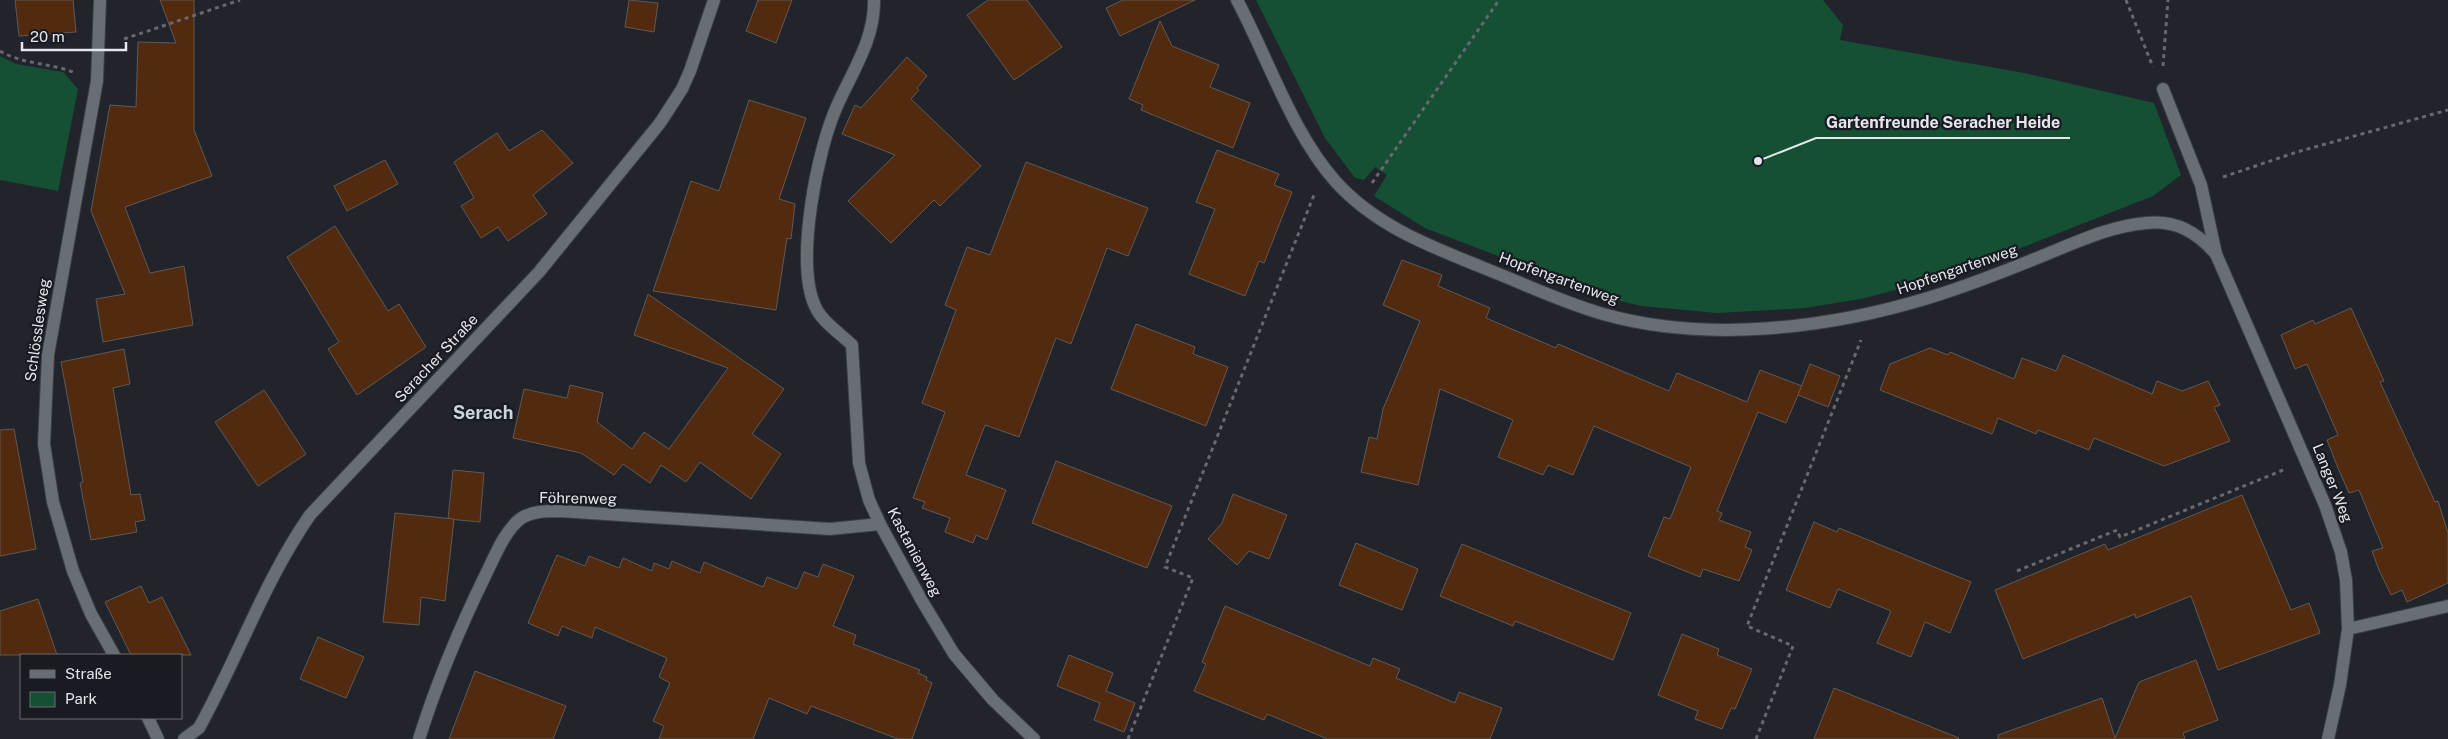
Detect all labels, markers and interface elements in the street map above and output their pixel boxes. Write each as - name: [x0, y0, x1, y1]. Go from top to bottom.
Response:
- scale bar: [22, 20, 126, 52]
- text: 20 m: [30, 28, 65, 45]
- callout: Gartenfreunde Seracher Heide: [1816, 107, 2070, 138]
- text: Gartenfreunde Seracher Heide: [1826, 113, 2060, 132]
- street label: Hopfengartenweg: [1894, 240, 2020, 298]
- street label: Hopfengartenweg: [1497, 248, 1621, 308]
- street label: Schlösslesweg: [21, 277, 53, 383]
- street label: Seracher Straße: [391, 311, 481, 405]
- district label: Serach: [453, 402, 513, 423]
- street label: Langer Weg: [2309, 441, 2357, 525]
- street label: Föhrenweg: [539, 489, 617, 507]
- street label: Kastanienweg: [884, 505, 946, 599]
- legend: [20, 654, 182, 719]
- text: Straße: [65, 665, 112, 682]
- text: Park: [65, 690, 97, 707]

